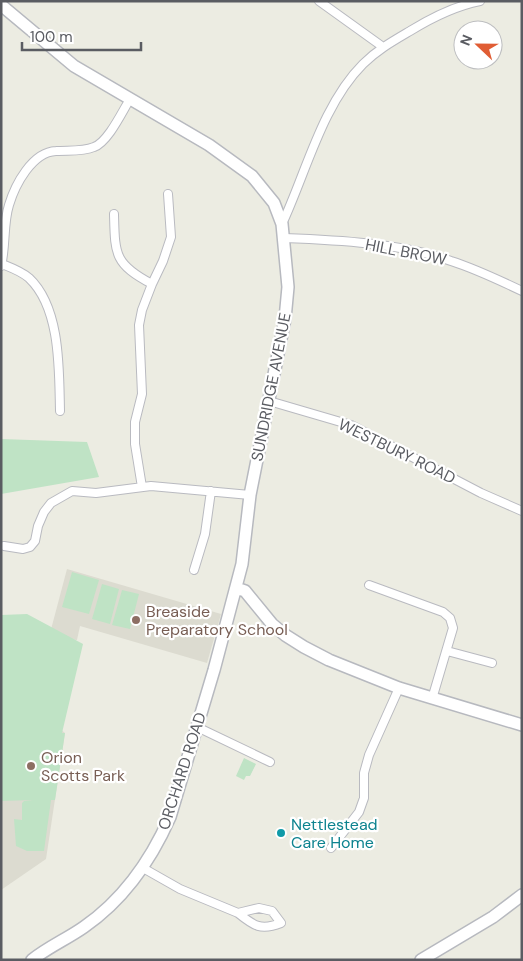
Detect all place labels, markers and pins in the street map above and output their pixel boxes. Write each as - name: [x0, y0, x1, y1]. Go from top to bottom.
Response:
- place label: Breaside Preparatory School: [146, 601, 288, 640]
- marker: Breaside Preparatory School: [130, 614, 142, 626]
- place label: Orion Scotts Park: [41, 747, 125, 786]
- marker: Orion Scotts Park: [25, 760, 37, 772]
- place label: Nettlestead Care Home: [291, 814, 378, 853]
- marker: Nettlestead Care Home: [275, 827, 287, 839]

